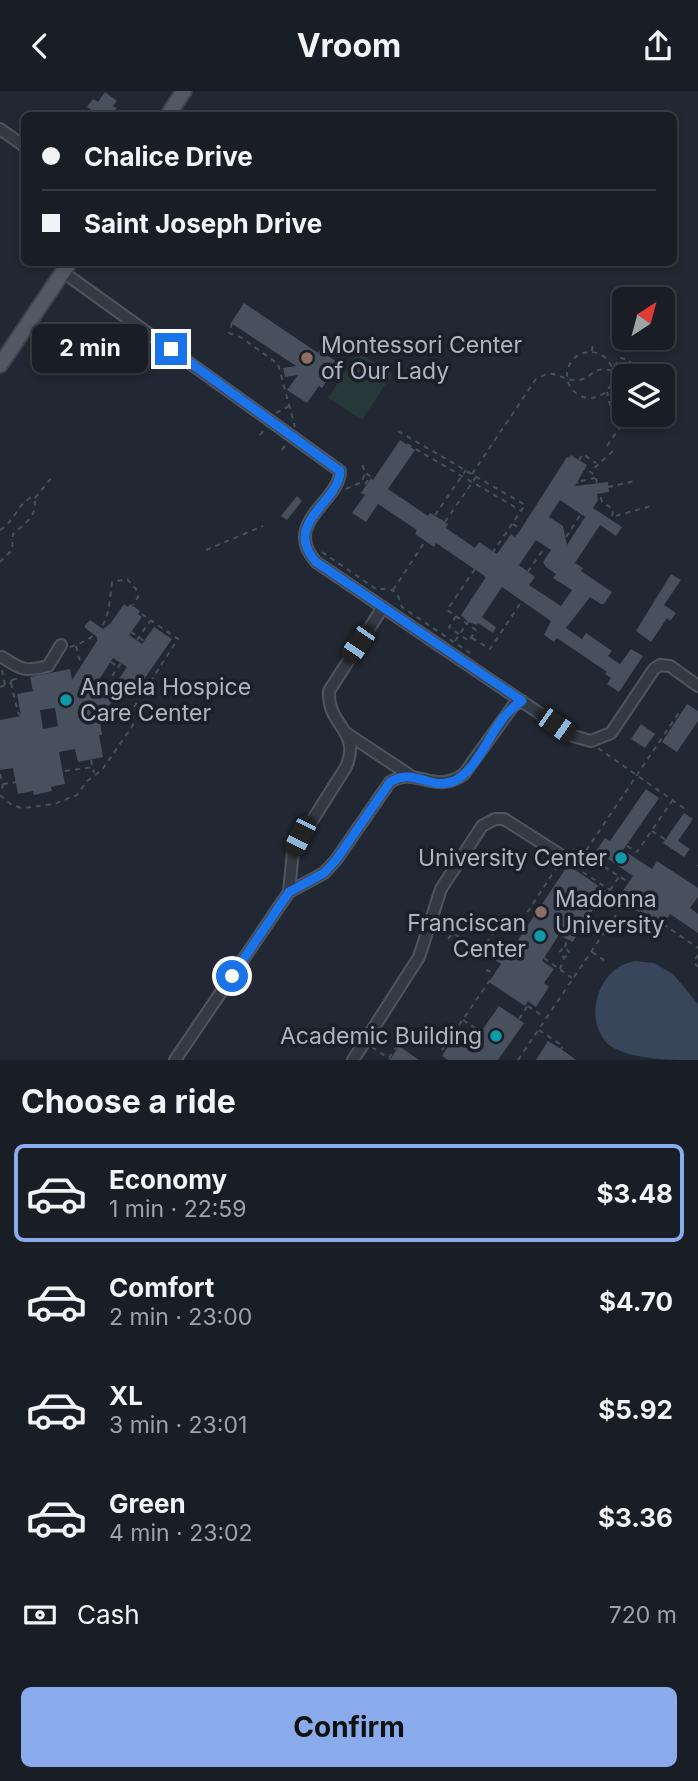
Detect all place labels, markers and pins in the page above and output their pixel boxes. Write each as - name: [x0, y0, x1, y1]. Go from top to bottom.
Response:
- place label: Montessori Center of Our Lady: [321, 331, 523, 385]
- marker: Montessori Center of Our Lady: [299, 350, 315, 366]
- place label: Angela Hospice Care Center: [80, 673, 251, 727]
- marker: Angela Hospice Care Center: [58, 692, 74, 708]
- place label: University Center: [418, 844, 607, 872]
- marker: University Center: [613, 850, 629, 866]
- place label: Madonna University: [555, 885, 665, 939]
- marker: Madonna University: [533, 904, 549, 920]
- place label: Franciscan Center: [407, 909, 526, 963]
- marker: Franciscan Center: [532, 928, 548, 944]
- place label: Academic Building: [280, 1022, 482, 1050]
- marker: Academic Building: [488, 1028, 504, 1044]

